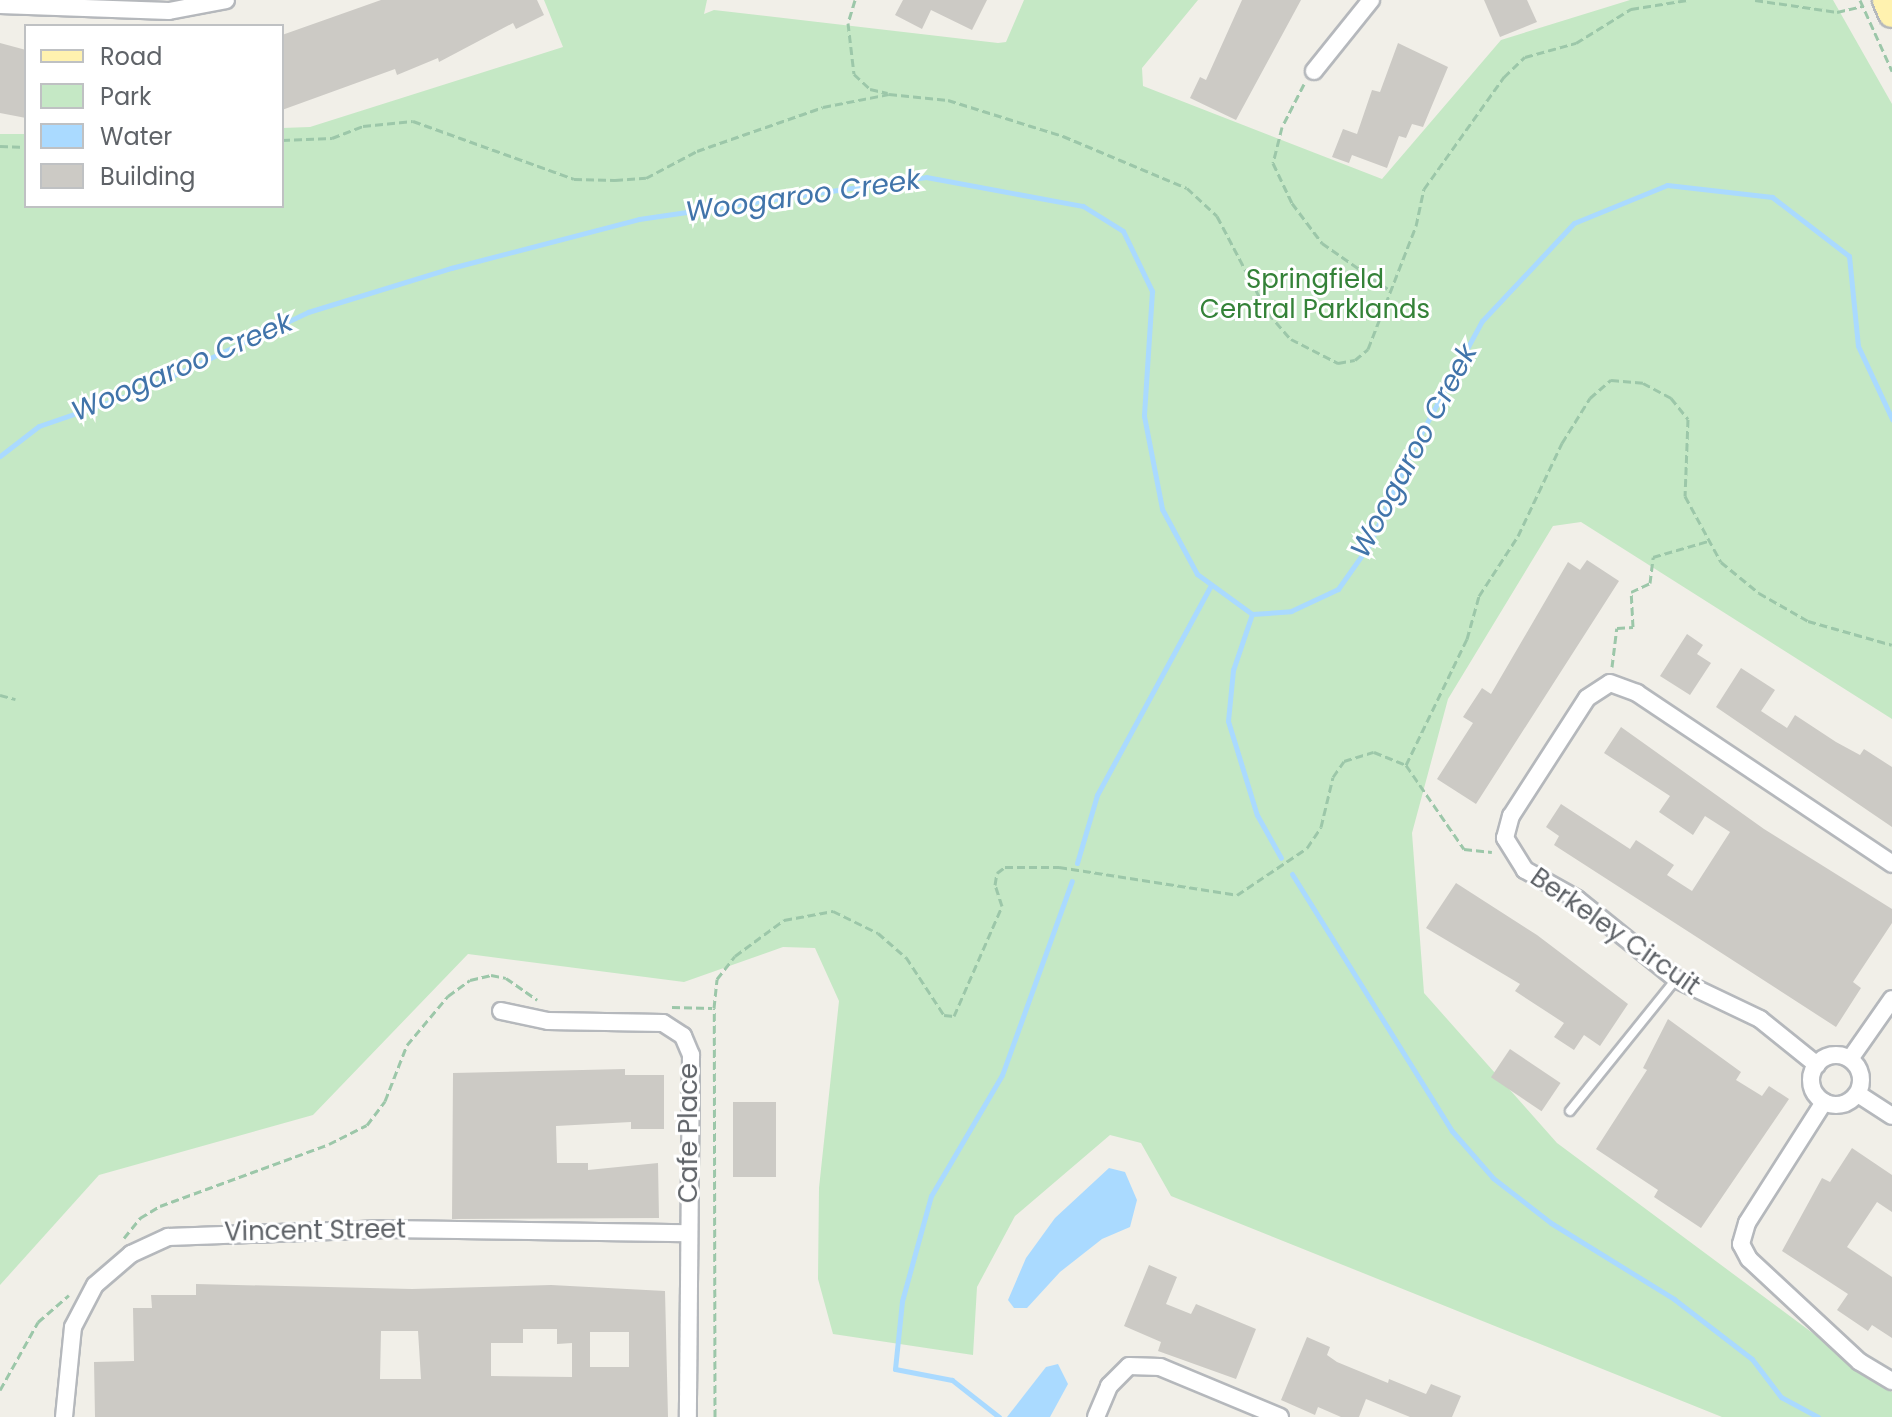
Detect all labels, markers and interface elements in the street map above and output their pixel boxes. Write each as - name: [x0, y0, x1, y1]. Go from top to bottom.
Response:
- legend: [24, 24, 284, 208]
- text: Road: [100, 40, 162, 73]
- text: Park: [100, 80, 151, 113]
- text: Water: [100, 120, 172, 153]
- text: Building: [100, 160, 196, 193]
- water label: Woogaroo Creek: [683, 163, 923, 229]
- park label: Springfield Central Parklands: [1200, 264, 1430, 326]
- water label: Woogaroo Creek: [66, 305, 298, 429]
- water label: Woogaroo Creek: [1344, 339, 1484, 563]
- street label: Berkeley Circuit: [1524, 862, 1706, 1002]
- street label: Cafe Place: [673, 1063, 705, 1203]
- street label: Vincent Street: [224, 1214, 406, 1248]

